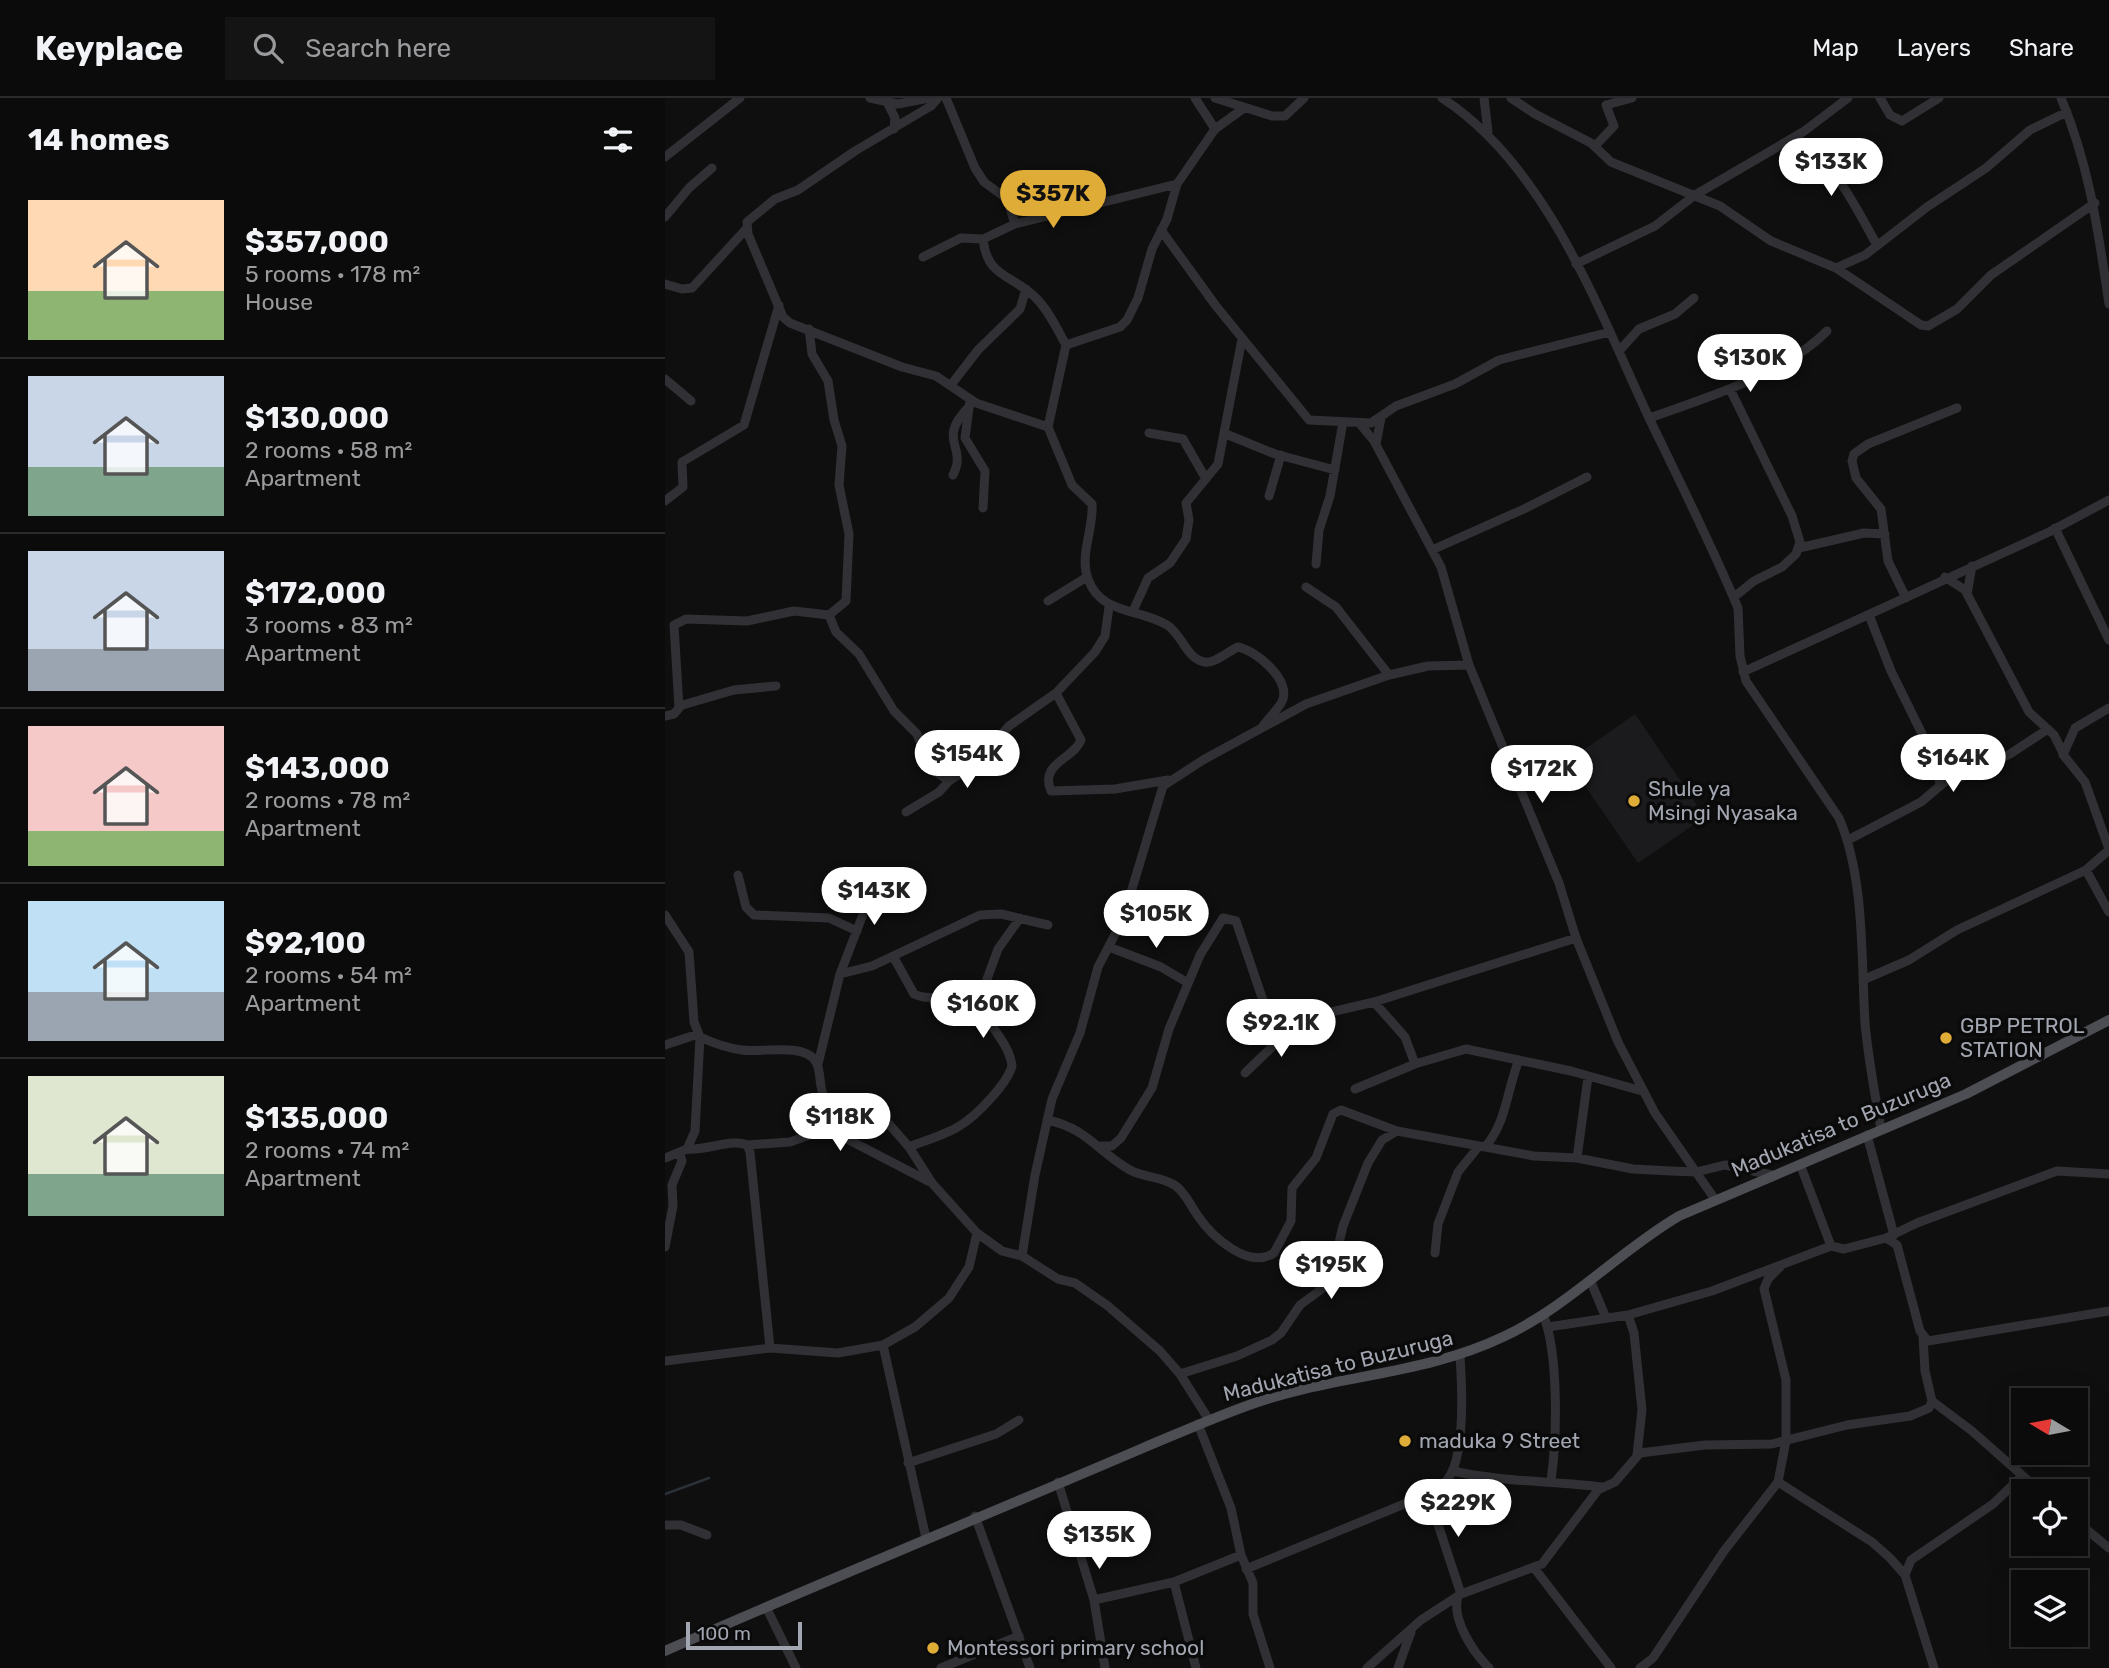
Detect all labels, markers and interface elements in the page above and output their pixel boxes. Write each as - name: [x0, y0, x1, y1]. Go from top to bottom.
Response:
- search box: [225, 17, 715, 80]
- text: Keyplace: [35, 29, 183, 68]
- icon: search: [249, 29, 287, 67]
- text: Search here: [305, 33, 451, 64]
- text: Map: [1812, 34, 1859, 62]
- text: Layers: [1897, 34, 1971, 62]
- text: Share: [2009, 34, 2074, 62]
- icon: filters: [599, 121, 637, 159]
- text: 14 homes: [28, 122, 170, 158]
- pin: $133K: [1782, 139, 1880, 198]
- text: $133K: [1795, 147, 1867, 175]
- pin: $357K: [1004, 170, 1102, 230]
- text: $357K: [1016, 179, 1090, 207]
- text: $357,000: [245, 224, 389, 260]
- icon: home: [84, 228, 168, 312]
- text: 5 rooms · 178 m²: [245, 260, 420, 288]
- text: House: [245, 288, 313, 316]
- pin: $130K: [1701, 334, 1799, 394]
- text: $130K: [1714, 343, 1786, 371]
- text: $130,000: [245, 400, 389, 436]
- icon: home: [84, 404, 168, 488]
- text: 2 rooms · 58 m²: [245, 436, 412, 464]
- text: Apartment: [245, 464, 361, 492]
- text: $172,000: [245, 575, 386, 611]
- icon: home: [84, 579, 168, 663]
- text: 3 rooms · 83 m²: [245, 611, 413, 639]
- text: Apartment: [245, 639, 361, 667]
- pin: $154K: [918, 730, 1016, 790]
- pin: $164K: [1904, 734, 2002, 794]
- text: $154K: [931, 739, 1003, 767]
- text: $164K: [1917, 743, 1989, 771]
- pin: $172K: [1493, 746, 1591, 805]
- text: $143,000: [245, 750, 390, 786]
- icon: home: [84, 754, 168, 838]
- text: $172K: [1507, 754, 1577, 782]
- place label: Shule ya Msingi Nyasaka: [1648, 776, 1798, 825]
- text: 2 rooms · 78 m²: [245, 786, 410, 814]
- marker: Shule ya Msingi Nyasaka: [1626, 793, 1642, 809]
- text: Apartment: [245, 814, 361, 842]
- pin: $143K: [825, 868, 923, 927]
- text: $143K: [838, 876, 910, 904]
- pin: $105K: [1107, 890, 1205, 950]
- text: $105K: [1120, 899, 1192, 927]
- text: $92,100: [245, 925, 366, 961]
- icon: home: [84, 929, 168, 1013]
- text: 2 rooms · 54 m²: [245, 961, 412, 989]
- pin: $160K: [934, 981, 1032, 1040]
- text: Apartment: [245, 989, 361, 1017]
- text: $160K: [947, 989, 1019, 1017]
- pin: $92.1K: [1224, 1000, 1338, 1059]
- text: $92.1K: [1243, 1008, 1319, 1036]
- place label: GBP PETROL STATION: [1960, 1013, 2085, 1062]
- marker: GBP PETROL STATION: [1938, 1030, 1954, 1046]
- street label: Madukatisa to Buzuruga: [1727, 1067, 1954, 1182]
- pin: $118K: [791, 1094, 889, 1153]
- text: $135,000: [245, 1100, 388, 1136]
- text: $118K: [805, 1102, 875, 1130]
- icon: home: [84, 1104, 168, 1188]
- text: 2 rooms · 74 m²: [245, 1136, 409, 1164]
- text: Apartment: [245, 1164, 361, 1192]
- pin: $195K: [1282, 1242, 1380, 1301]
- text: $195K: [1295, 1250, 1367, 1278]
- street label: Madukatisa to Buzuruga: [1220, 1325, 1455, 1406]
- north arrow: [2011, 1388, 2088, 1465]
- map controls: [2011, 1388, 2088, 1647]
- place label: maduka 9 Street: [1419, 1428, 1580, 1453]
- marker: maduka 9 Street: [1397, 1433, 1413, 1449]
- button: locate: [2011, 1479, 2088, 1556]
- pin: $229K: [1409, 1480, 1507, 1539]
- text: $229K: [1420, 1488, 1496, 1516]
- pin: $135K: [1050, 1512, 1148, 1571]
- text: $135K: [1063, 1520, 1135, 1548]
- button: layers: [2011, 1570, 2088, 1647]
- scale bar: [686, 1619, 801, 1651]
- text: 100 m: [697, 1622, 751, 1645]
- place label: Montessori primary school: [947, 1635, 1204, 1660]
- marker: Montessori primary school: [925, 1640, 941, 1656]

